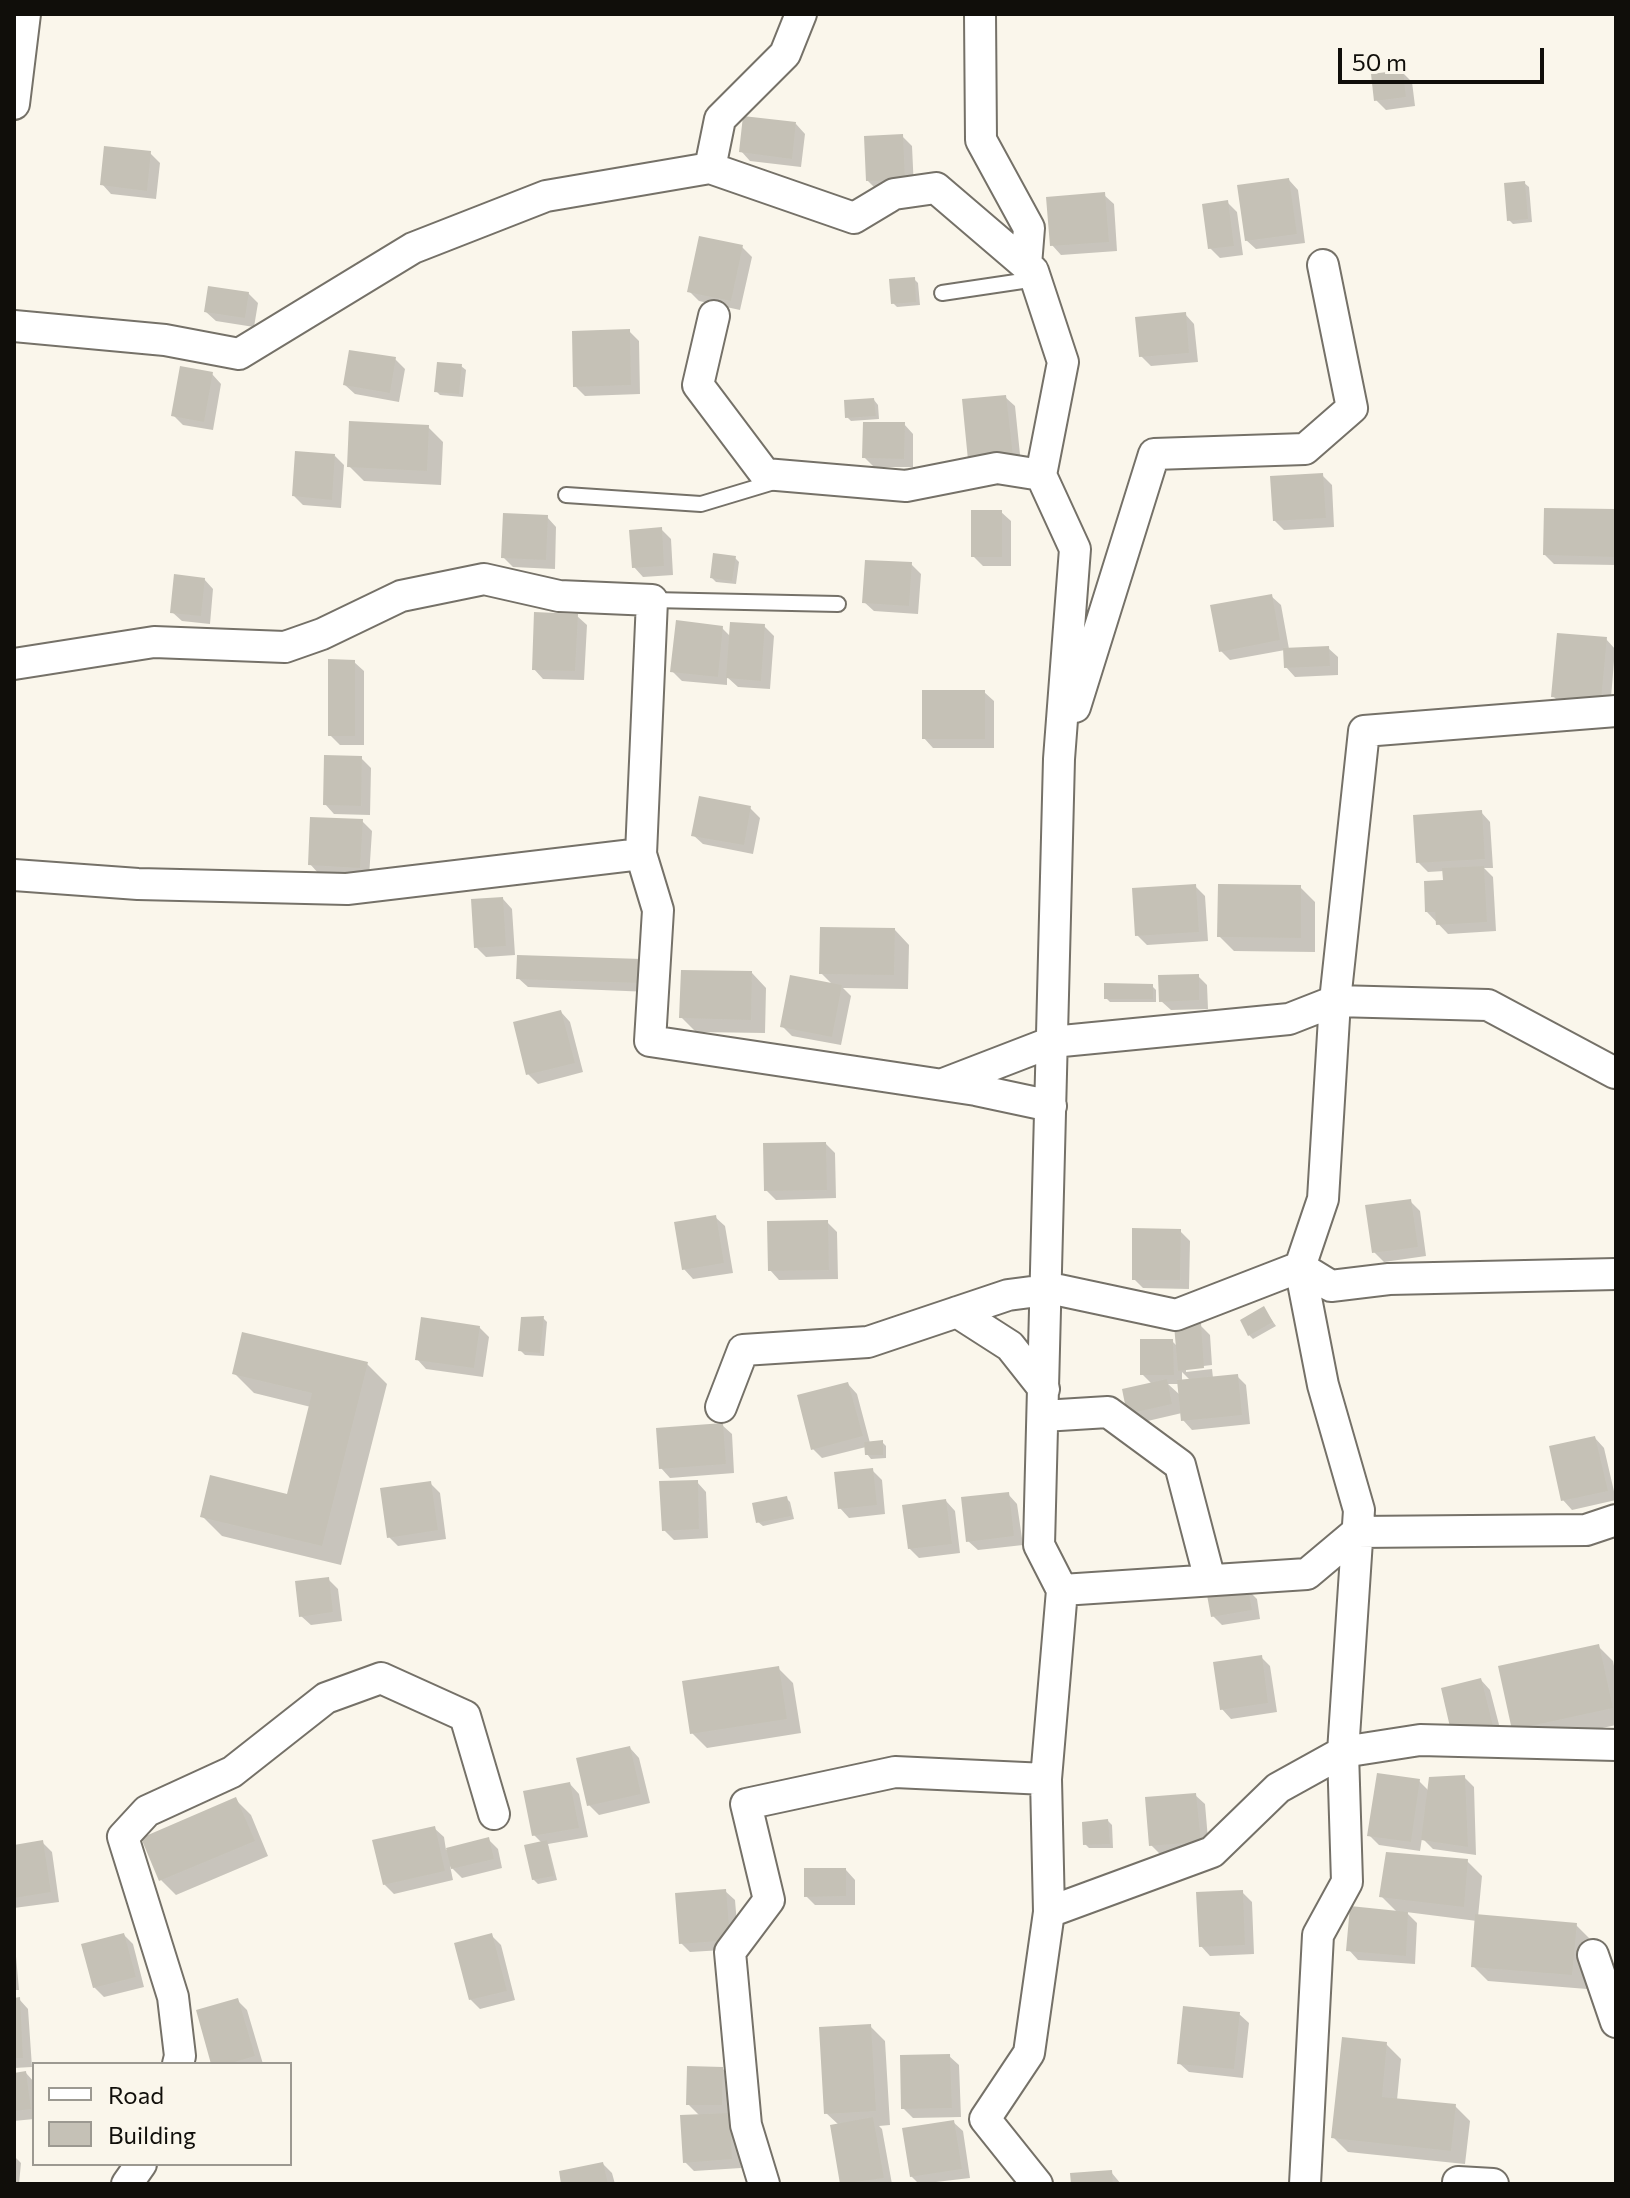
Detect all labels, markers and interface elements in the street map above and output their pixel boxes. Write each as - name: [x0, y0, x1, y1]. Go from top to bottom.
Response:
- scale bar: [1342, 32, 1548, 82]
- text: 50 m: [1352, 47, 1407, 76]
- legend: [32, 2062, 292, 2166]
- text: Road: [108, 2080, 164, 2109]
- text: Building: [108, 2120, 196, 2149]

